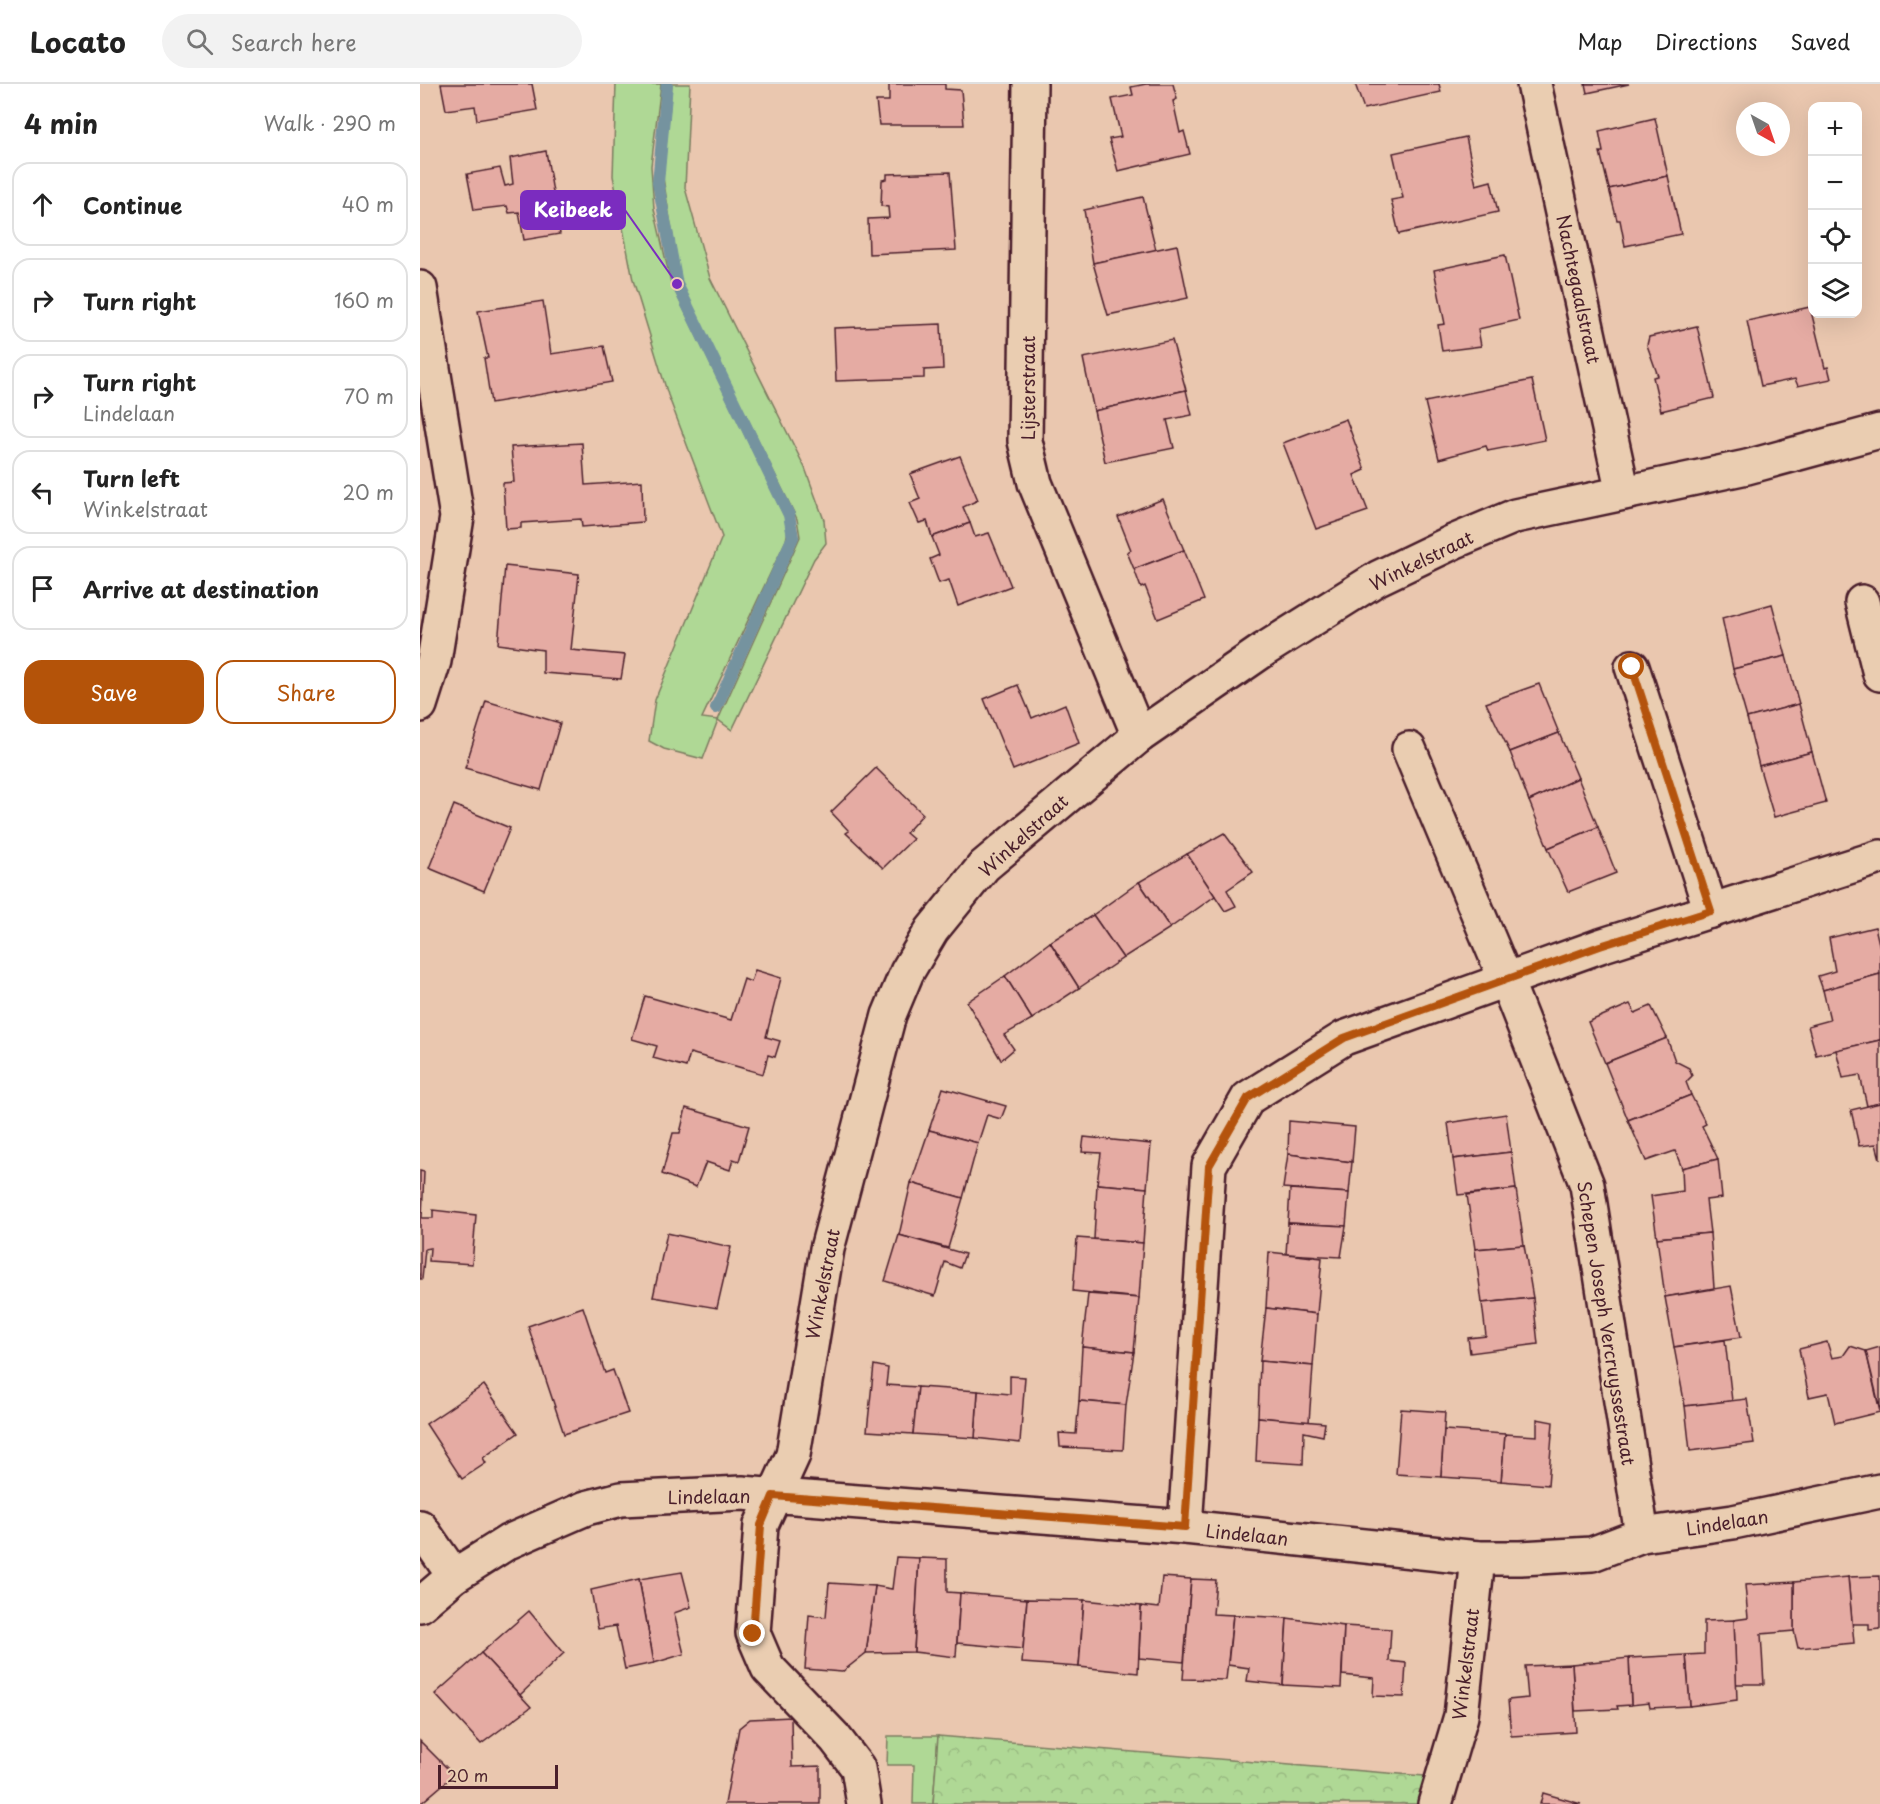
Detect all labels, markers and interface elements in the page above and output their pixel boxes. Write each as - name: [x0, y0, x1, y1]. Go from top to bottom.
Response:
- search box: [162, 14, 582, 68]
- text: Locato: [30, 20, 126, 63]
- icon: search: [183, 25, 216, 58]
- text: Search here: [231, 25, 357, 58]
- text: Map: [1577, 25, 1622, 57]
- text: Directions: [1655, 25, 1757, 57]
- text: Saved: [1790, 25, 1850, 57]
- north arrow: [1736, 102, 1790, 156]
- map controls: [1808, 102, 1862, 318]
- button: +: [1808, 102, 1862, 156]
- text: 4 min: [24, 104, 98, 143]
- text: Walk · 290 m: [264, 108, 396, 138]
- button: −: [1808, 156, 1862, 210]
- icon: ahead: [26, 188, 59, 221]
- text: Continue: [83, 188, 182, 221]
- text: 40 m: [342, 189, 394, 219]
- callout: Keibeek: [521, 191, 625, 229]
- text: Keibeek: [533, 194, 613, 224]
- button: locate: [1808, 210, 1862, 264]
- street label: Nachtegaalstraat: [1550, 212, 1608, 366]
- button: layers: [1808, 264, 1862, 318]
- icon: right: [26, 284, 59, 317]
- text: Turn right: [83, 284, 196, 317]
- text: 160 m: [334, 285, 394, 315]
- street label: Lijsterstraat: [1014, 336, 1041, 440]
- text: Turn right: [83, 365, 196, 398]
- icon: right: [26, 380, 59, 413]
- text: 70 m: [344, 381, 394, 411]
- text: Lindelaan: [83, 398, 175, 428]
- text: Turn left: [83, 461, 180, 494]
- icon: left: [26, 476, 59, 509]
- text: 20 m: [342, 477, 394, 507]
- text: Winkelstraat: [83, 494, 208, 524]
- street label: Winkelstraat: [1365, 523, 1477, 597]
- icon: arrive: [26, 572, 59, 605]
- text: Arrive at destination: [83, 572, 319, 605]
- route start: [1618, 653, 1644, 679]
- button: Save: [24, 660, 204, 724]
- button: Share: [216, 660, 396, 724]
- street label: Winkelstraat: [972, 787, 1074, 883]
- street label: Schepen Joseph Vercruyssestraat: [1571, 1179, 1643, 1467]
- street label: Winkelstraat: [798, 1226, 846, 1342]
- street label: Lindelaan: [667, 1482, 751, 1510]
- street label: Lindelaan: [1684, 1502, 1770, 1542]
- street label: Lindelaan: [1204, 1516, 1290, 1552]
- street label: Winkelstraat: [1445, 1607, 1485, 1721]
- route end: [739, 1620, 765, 1646]
- scale bar: [438, 1762, 558, 1790]
- text: 20 m: [447, 1763, 488, 1787]

